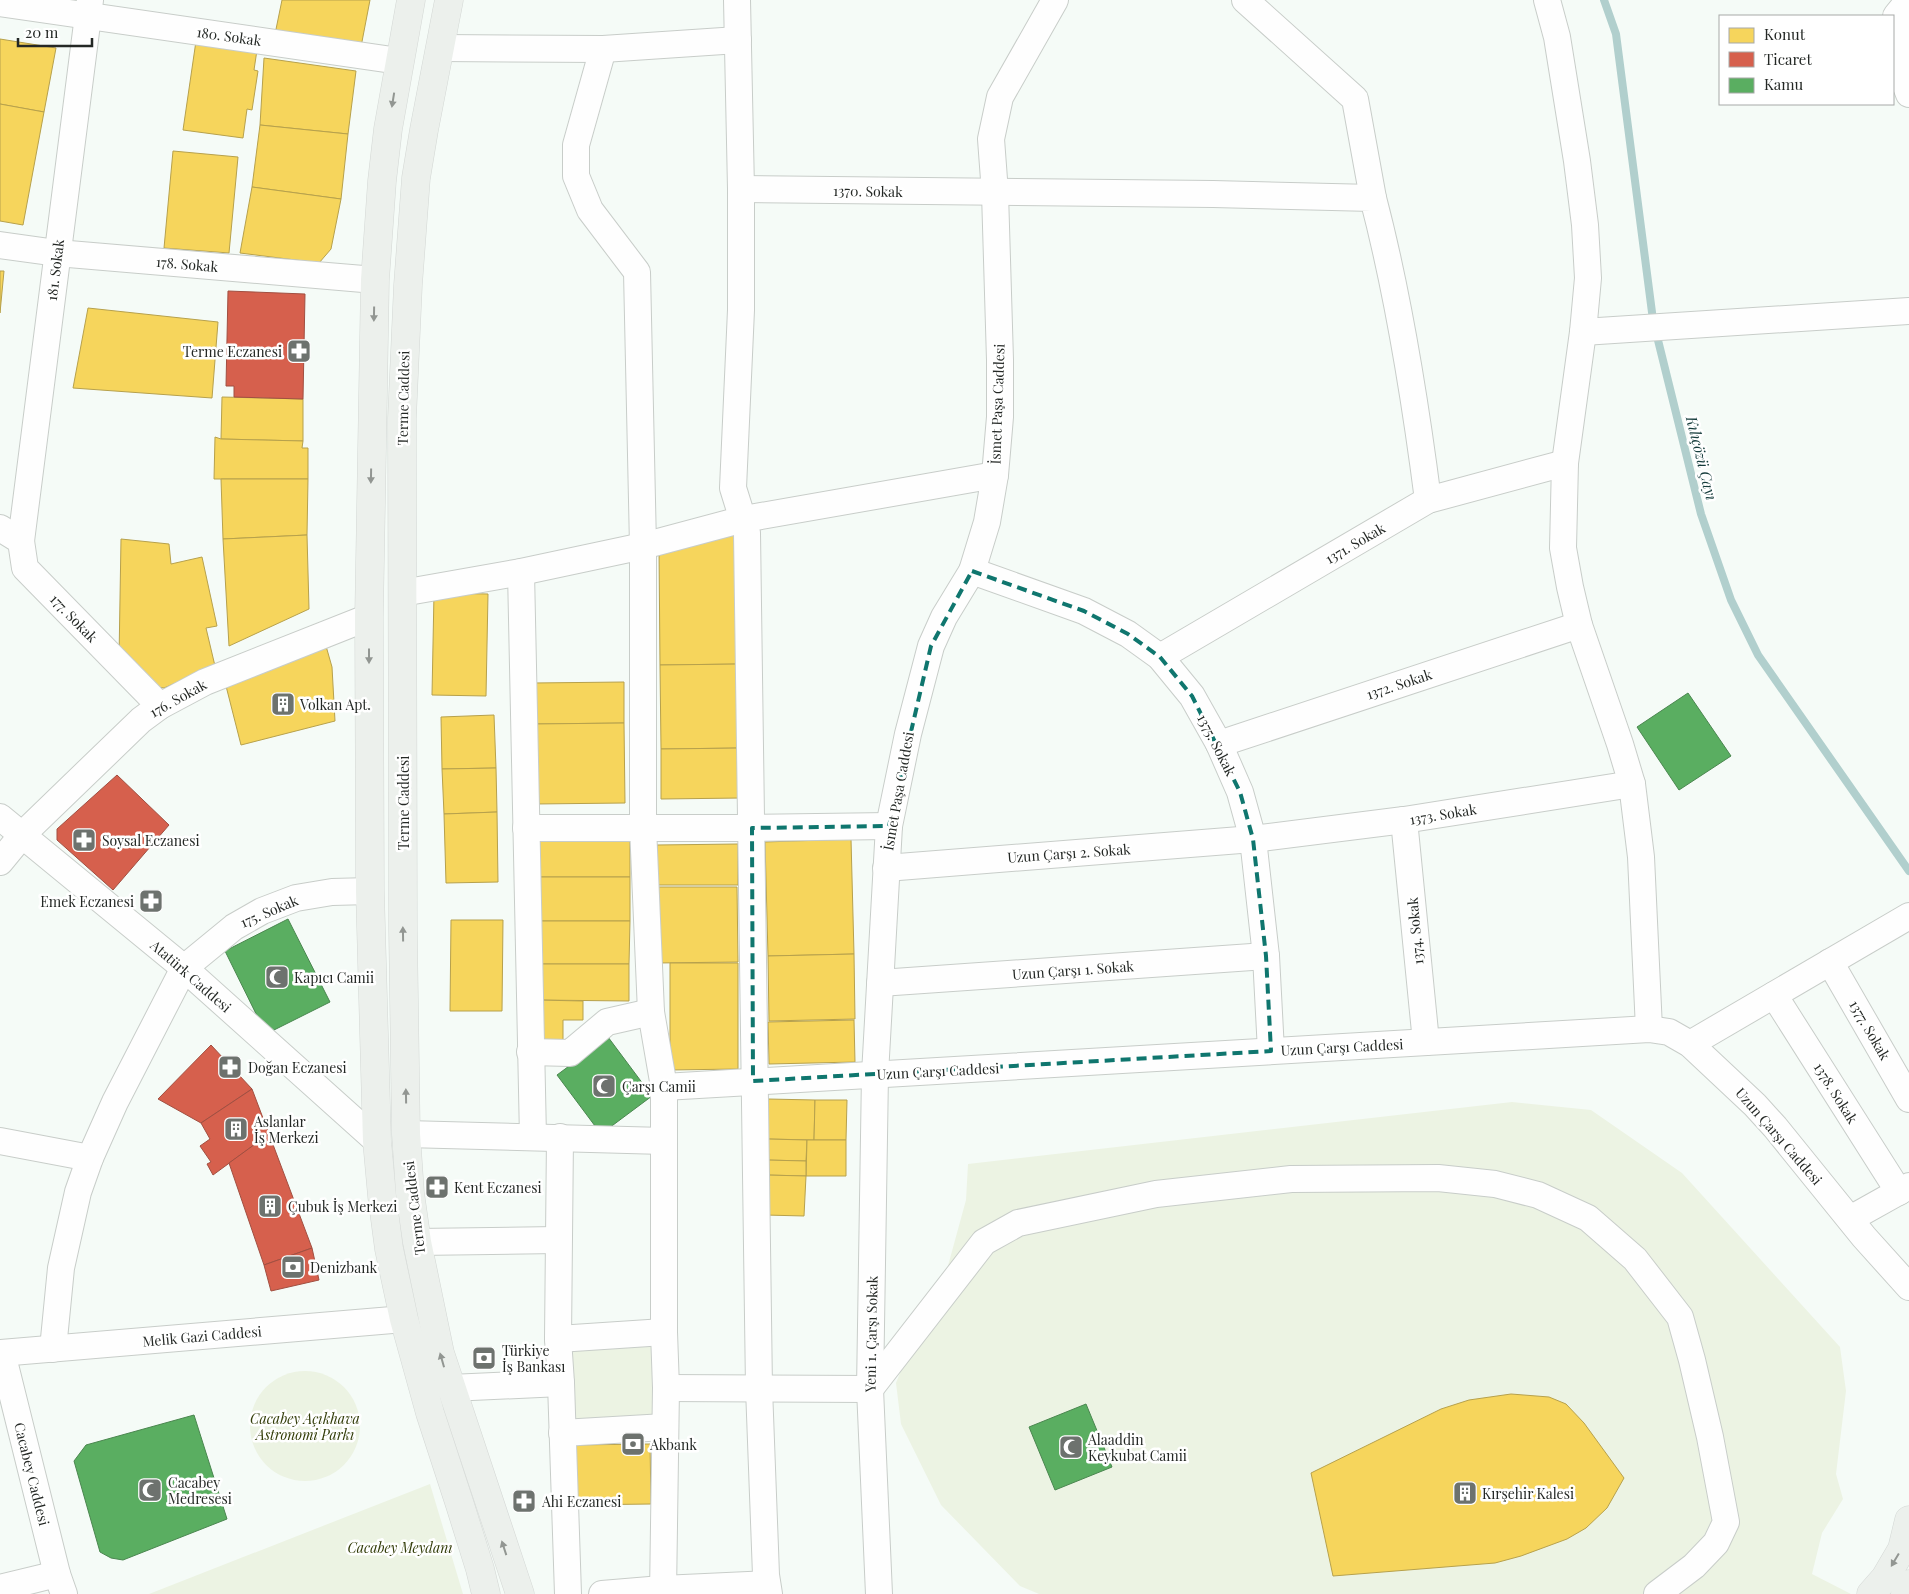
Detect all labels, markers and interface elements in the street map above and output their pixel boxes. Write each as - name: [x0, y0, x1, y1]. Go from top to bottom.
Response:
- scale bar: [18, 15, 91, 47]
- legend: [1719, 15, 1894, 105]
- text: 20 m: [25, 22, 59, 42]
- street label: 180. Sokak: [195, 22, 263, 50]
- text: Konut: [1764, 24, 1806, 44]
- text: Ticaret: [1764, 49, 1812, 69]
- text: Kamu: [1764, 74, 1804, 94]
- one-way arrow: [389, 92, 397, 108]
- street label: 1370. Sokak: [833, 181, 903, 201]
- street label: 181. Sokak: [42, 238, 68, 302]
- street label: 178. Sokak: [155, 252, 219, 276]
- one-way arrow: [370, 306, 378, 322]
- pharmacy icon: Terme Eczanesi: [286, 338, 312, 364]
- place label: Terme Eczanesi: [183, 342, 282, 361]
- street label: İsmet Paşa Caddesi: [985, 343, 1009, 465]
- street label: Terme Caddesi: [393, 350, 413, 446]
- water label: Kılıçözü Çayı: [1682, 413, 1722, 502]
- one-way arrow: [367, 468, 375, 484]
- street label: 1371. Sokak: [1321, 518, 1389, 568]
- street label: 177. Sokak: [46, 590, 102, 647]
- one-way arrow: [365, 648, 373, 664]
- street label: 1372. Sokak: [1364, 664, 1435, 704]
- street label: 176. Sokak: [146, 674, 210, 721]
- building icon: Volkan Apt.: [270, 691, 296, 717]
- place label: Volkan Apt.: [299, 695, 371, 714]
- street label: 1375. Sokak: [1193, 711, 1241, 779]
- street label: İsmet Paşa Caddesi: [878, 730, 918, 852]
- street label: Terme Caddesi: [394, 756, 413, 850]
- street label: 1373. Sokak: [1408, 799, 1478, 829]
- pharmacy icon: Soysal Eczanesi: [71, 827, 97, 853]
- place label: Soysal Eczanesi: [102, 831, 200, 850]
- street label: Uzun Çarşı 2. Sokak: [1007, 839, 1132, 867]
- pharmacy icon: Emek Eczanesi: [138, 888, 164, 914]
- street label: 175. Sokak: [237, 890, 301, 932]
- place label: Emek Eczanesi: [40, 892, 134, 911]
- street label: 1374. Sokak: [1403, 896, 1427, 966]
- one-way arrow: [399, 925, 407, 941]
- street label: Atatürk Caddesi: [146, 935, 235, 1016]
- street label: Uzun Çarşı 1. Sokak: [1011, 956, 1135, 984]
- mosque icon: Kapıcı Camii: [264, 964, 290, 990]
- place label: Kapıcı Camii: [294, 968, 374, 987]
- street label: 1377. Sokak: [1845, 996, 1895, 1064]
- street label: Uzun Çarşı Caddesi: [1280, 1034, 1404, 1060]
- pharmacy icon: Doğan Eczanesi: [217, 1054, 243, 1080]
- place label: Doğan Eczanesi: [248, 1058, 347, 1077]
- street label: Uzun Çarşı Caddesi: [876, 1058, 1000, 1084]
- street label: 1378. Sokak: [1810, 1059, 1862, 1127]
- mosque icon: Çarşı Camii: [591, 1073, 617, 1099]
- place label: Çarşı Camii: [622, 1077, 696, 1096]
- street label: Uzun Çarşı Caddesi: [1732, 1083, 1826, 1189]
- one-way arrow: [401, 1088, 409, 1104]
- place label: Aslanlar İş Merkezi: [253, 1112, 319, 1147]
- building icon: Aslanlar İş Merkezi: [223, 1116, 249, 1142]
- street label: Terme Caddesi: [399, 1160, 429, 1256]
- pharmacy icon: Kent Eczanesi: [424, 1174, 450, 1200]
- place label: Kent Eczanesi: [454, 1178, 542, 1197]
- building icon: Çubuk İş Merkezi: [257, 1193, 283, 1219]
- place label: Çubuk İş Merkezi: [288, 1197, 397, 1216]
- bank icon: Denizbank: [280, 1254, 306, 1280]
- place label: Denizbank: [310, 1258, 378, 1277]
- street label: Yeni 1. Çarşı Sokak: [860, 1275, 882, 1393]
- street label: Melik Gazi Caddesi: [142, 1321, 262, 1351]
- place label: Türkiye İş Bankası: [502, 1341, 565, 1376]
- bank icon: Türkiye İş Bankası: [471, 1345, 497, 1371]
- one-way arrow: [438, 1353, 446, 1368]
- park label: Cacabey Açıkhava Astronomi Parkı: [250, 1409, 360, 1444]
- street label: Cacabey Caddesi: [10, 1420, 54, 1528]
- place label: Alaaddin Keykubat Camii: [1087, 1430, 1187, 1465]
- bank icon: Akbank: [620, 1431, 646, 1457]
- mosque icon: Alaaddin Keykubat Camii: [1058, 1434, 1084, 1460]
- place label: Akbank: [649, 1435, 697, 1454]
- place label: Cacabey Medresesi: [168, 1473, 232, 1508]
- mosque icon: Cacabey Medresesi: [137, 1477, 163, 1503]
- building icon: Kırşehir Kalesi: [1452, 1480, 1478, 1506]
- place label: Kırşehir Kalesi: [1482, 1484, 1574, 1503]
- pharmacy icon: Ahi Eczanesi: [511, 1488, 537, 1514]
- place label: Ahi Eczanesi: [541, 1492, 621, 1511]
- park label: Cacabey Meydanı: [347, 1538, 453, 1557]
- one-way arrow: [500, 1540, 508, 1555]
- one-way arrow: [1891, 1553, 1900, 1566]

